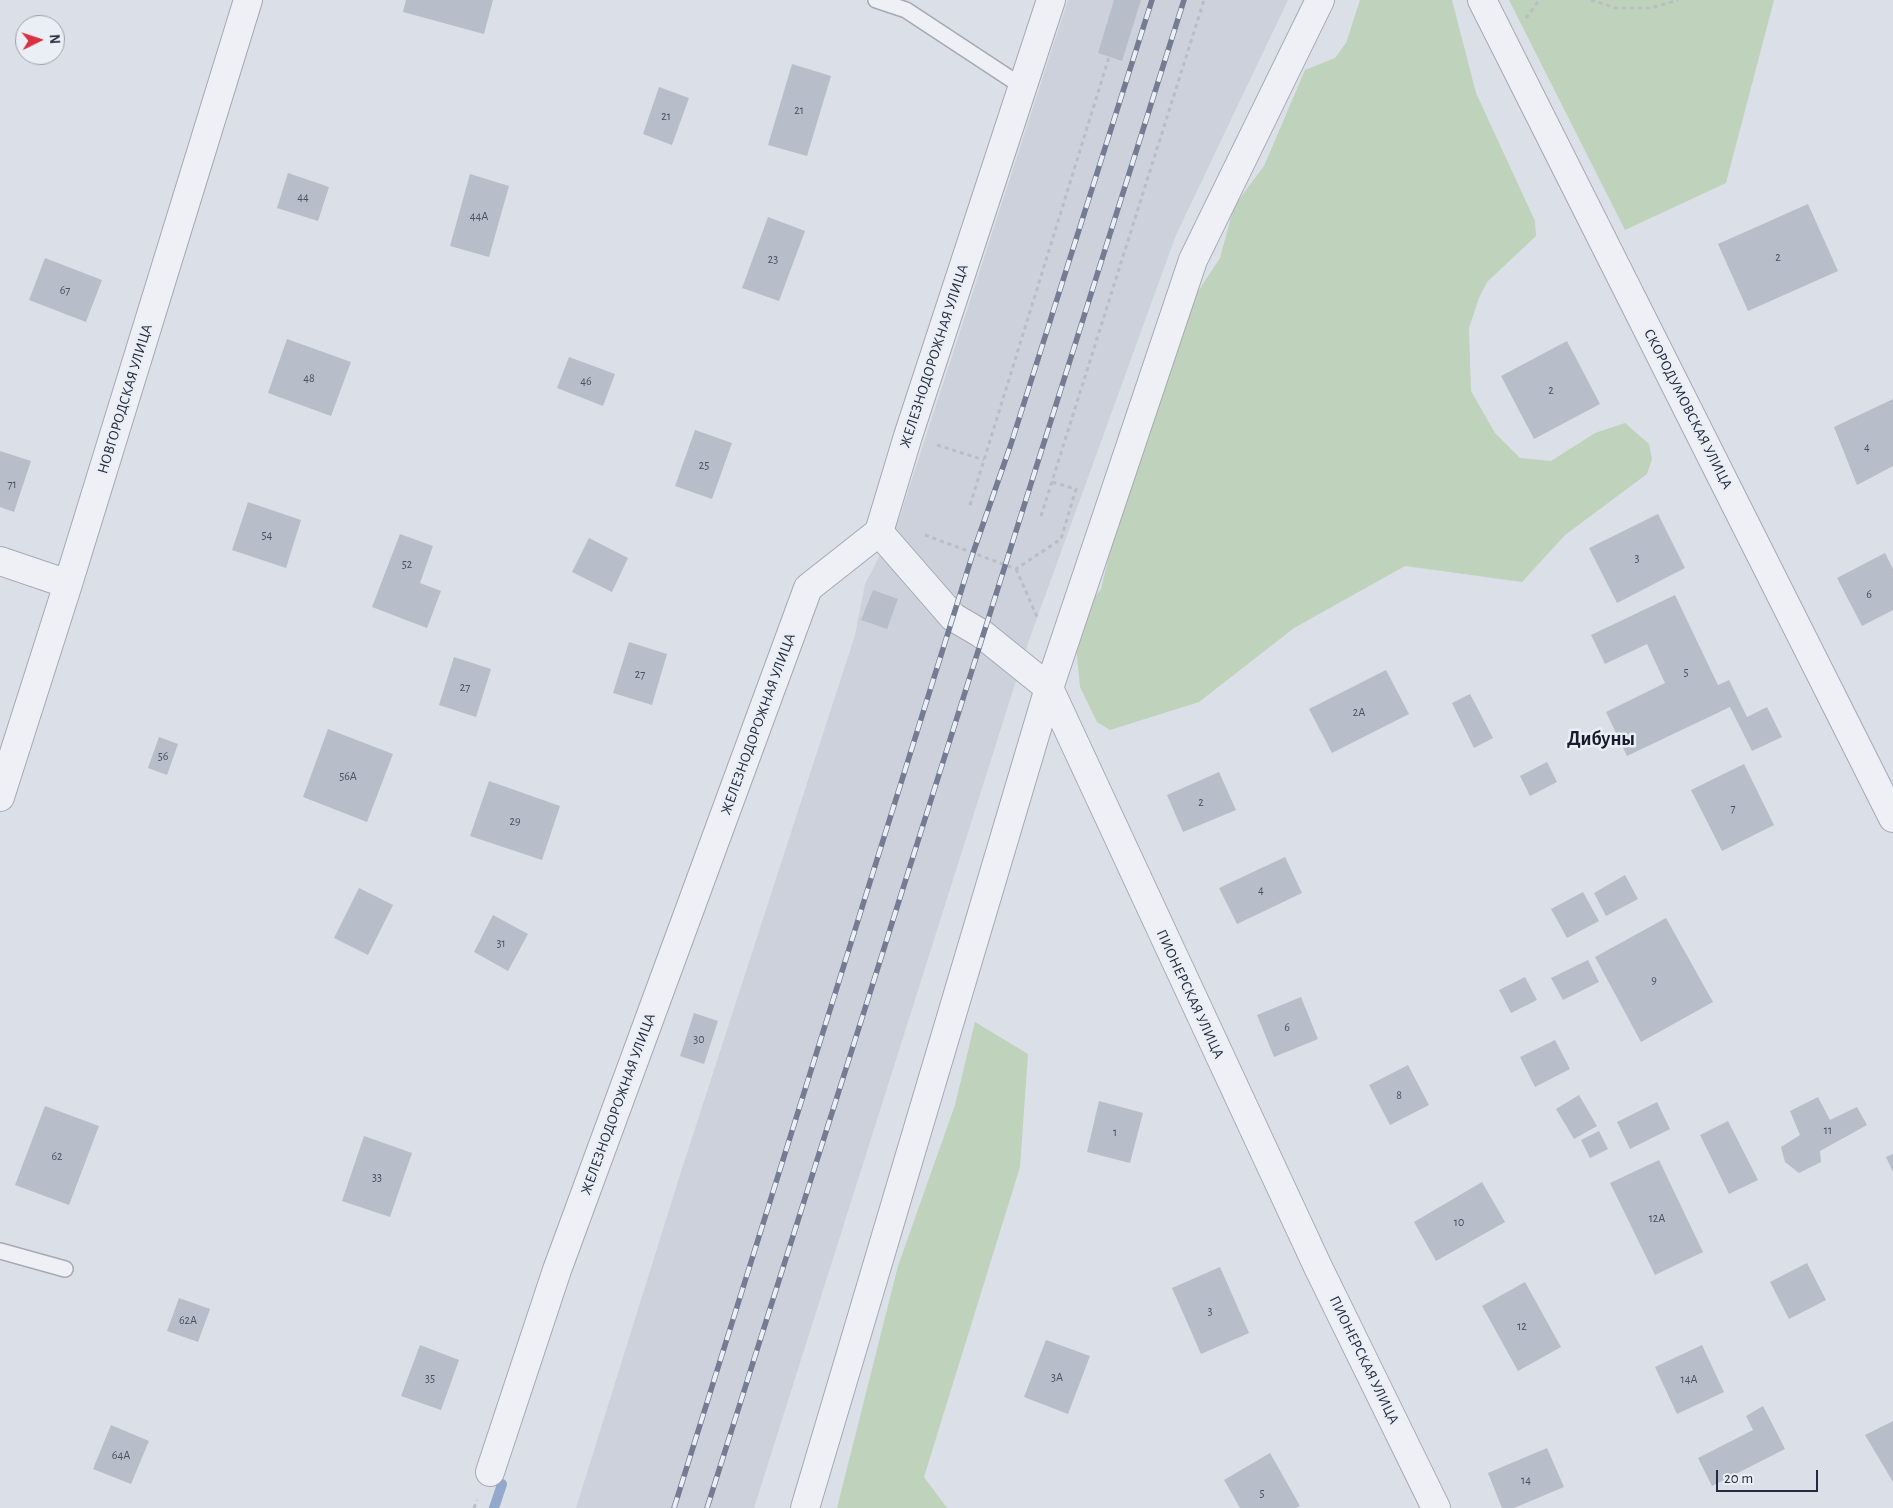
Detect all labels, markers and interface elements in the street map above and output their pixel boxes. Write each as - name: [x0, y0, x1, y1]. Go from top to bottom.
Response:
- north arrow: [15, 15, 65, 65]
- text: N: [47, 34, 61, 44]
- house number: 21: [794, 103, 804, 117]
- house number: 21: [661, 109, 671, 123]
- house number: 44: [297, 190, 309, 204]
- house number: 44А: [470, 209, 488, 223]
- house number: 2: [1775, 250, 1781, 264]
- house number: 23: [768, 252, 778, 266]
- street label: ЖЕЛЕЗНОДОРОЖНАЯ УЛИЦА: [896, 262, 972, 450]
- house number: 67: [60, 283, 70, 297]
- street label: НОВГОРОДСКАЯ УЛИЦА: [94, 322, 156, 476]
- street label: СКОРОДУМОВСКАЯ УЛИЦА: [1640, 326, 1736, 492]
- house number: 48: [303, 371, 315, 385]
- house number: 46: [580, 374, 592, 388]
- house number: 2: [1548, 383, 1554, 397]
- house number: 4: [1864, 440, 1870, 454]
- house number: 25: [699, 458, 709, 472]
- house number: 71: [7, 477, 17, 491]
- house number: 54: [262, 528, 272, 542]
- house number: 3: [1635, 551, 1639, 565]
- house number: 52: [402, 557, 412, 571]
- house number: 6: [1866, 587, 1872, 601]
- street label: ЖЕЛЕЗНОДОРОЖНАЯ УЛИЦА: [717, 631, 799, 817]
- house number: 5: [1683, 665, 1689, 679]
- house number: 27: [635, 667, 645, 681]
- house number: 27: [460, 680, 470, 694]
- house number: 2А: [1353, 705, 1365, 719]
- district label: Дибуны: [1567, 727, 1635, 751]
- house number: 56: [158, 749, 168, 763]
- house number: 56А: [339, 769, 357, 783]
- house number: 2: [1198, 795, 1204, 809]
- house number: 7: [1730, 801, 1736, 815]
- house number: 29: [509, 814, 521, 828]
- house number: 4: [1258, 883, 1264, 897]
- street label: ПИОНЕРСКАЯ УЛИЦА: [1152, 927, 1228, 1061]
- house number: 31: [496, 936, 506, 950]
- house number: 9: [1651, 973, 1657, 987]
- street label: ЖЕЛЕЗНОДОРОЖНАЯ УЛИЦА: [577, 1011, 659, 1197]
- house number: 6: [1284, 1020, 1290, 1034]
- house number: 30: [693, 1032, 705, 1046]
- house number: 8: [1396, 1088, 1402, 1102]
- house number: 11: [1824, 1123, 1832, 1137]
- house number: 1: [1113, 1125, 1117, 1139]
- house number: 62: [51, 1149, 63, 1163]
- house number: 33: [372, 1170, 382, 1184]
- house number: 12А: [1649, 1211, 1665, 1225]
- house number: 10: [1454, 1215, 1464, 1229]
- street label: ПИОНЕРСКАЯ УЛИЦА: [1325, 1293, 1403, 1427]
- house number: 3: [1208, 1304, 1212, 1318]
- house number: 62А: [179, 1313, 197, 1327]
- house number: 12: [1517, 1319, 1527, 1333]
- house number: 3А: [1051, 1370, 1063, 1384]
- house number: 35: [425, 1371, 435, 1385]
- house number: 14А: [1681, 1372, 1697, 1386]
- house number: 64А: [112, 1448, 130, 1462]
- scale bar: [1718, 1460, 1820, 1492]
- text: 20 m: [1724, 1471, 1753, 1486]
- house number: 14: [1521, 1473, 1531, 1487]
- house number: 5: [1259, 1486, 1265, 1500]

